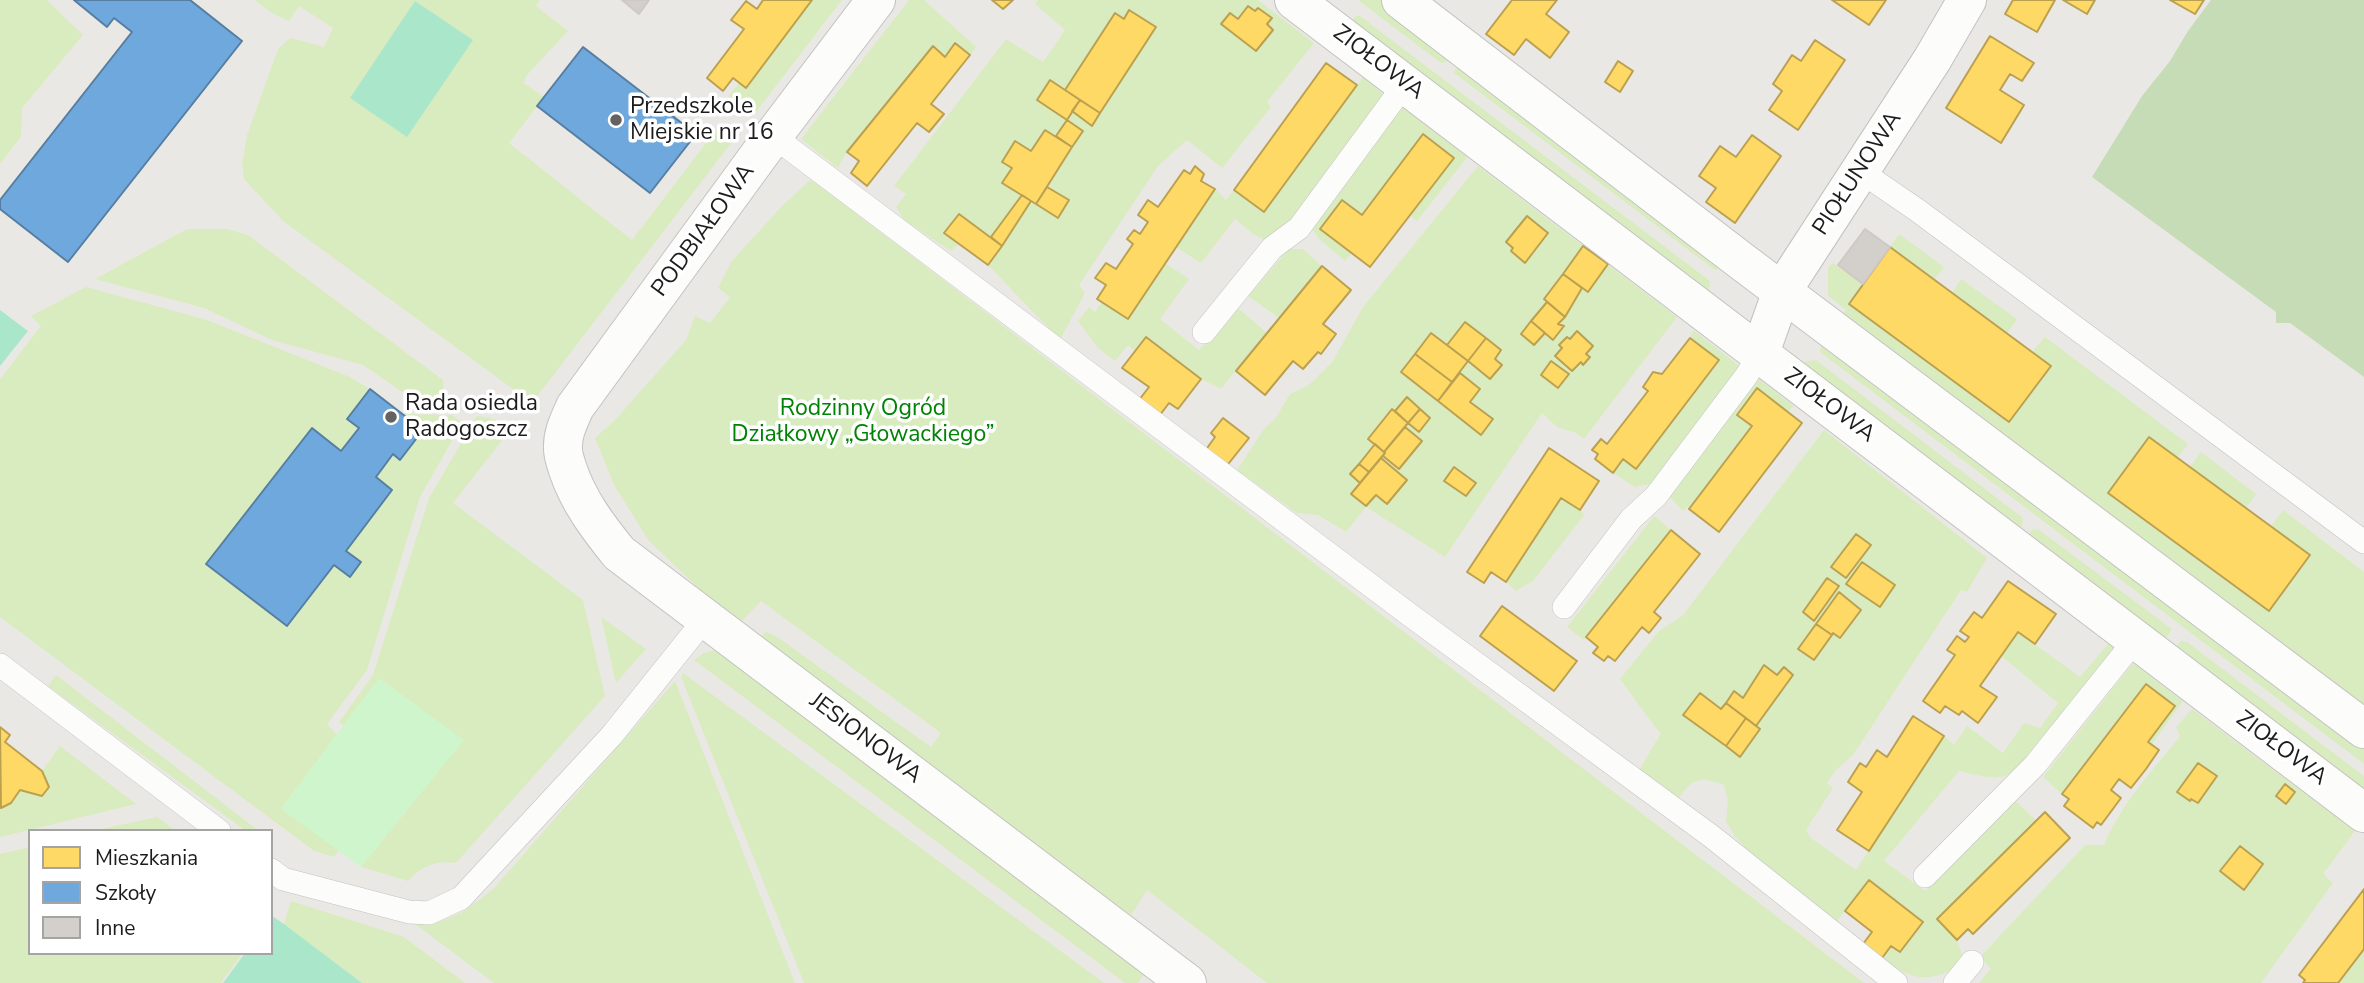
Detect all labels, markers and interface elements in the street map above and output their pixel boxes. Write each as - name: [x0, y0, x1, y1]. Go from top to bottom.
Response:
- street label: ZIOŁOWA: [1327, 20, 1429, 106]
- place label: Przedszkole Miejskie nr 16: [630, 93, 774, 147]
- street label: PIOŁUNOWA: [1808, 107, 1908, 241]
- marker: Przedszkole Miejskie nr 16: [608, 112, 624, 128]
- street label: PODBIAŁOWA: [647, 159, 761, 303]
- street label: ZIOŁOWA: [1778, 363, 1880, 449]
- place label: Rada osiedla Radogoszcz: [405, 390, 538, 444]
- park label: Rodzinny Ogród Działkowy „Głowackiego”: [731, 395, 995, 449]
- marker: Rada osiedla Radogoszcz: [383, 409, 399, 425]
- street label: JESIONOWA: [803, 688, 927, 790]
- street label: ZIOŁOWA: [2230, 706, 2332, 792]
- legend: [28, 829, 273, 955]
- text: Mieszkania: [95, 844, 198, 872]
- text: Szkoły: [95, 879, 156, 907]
- text: Inne: [95, 914, 135, 942]

